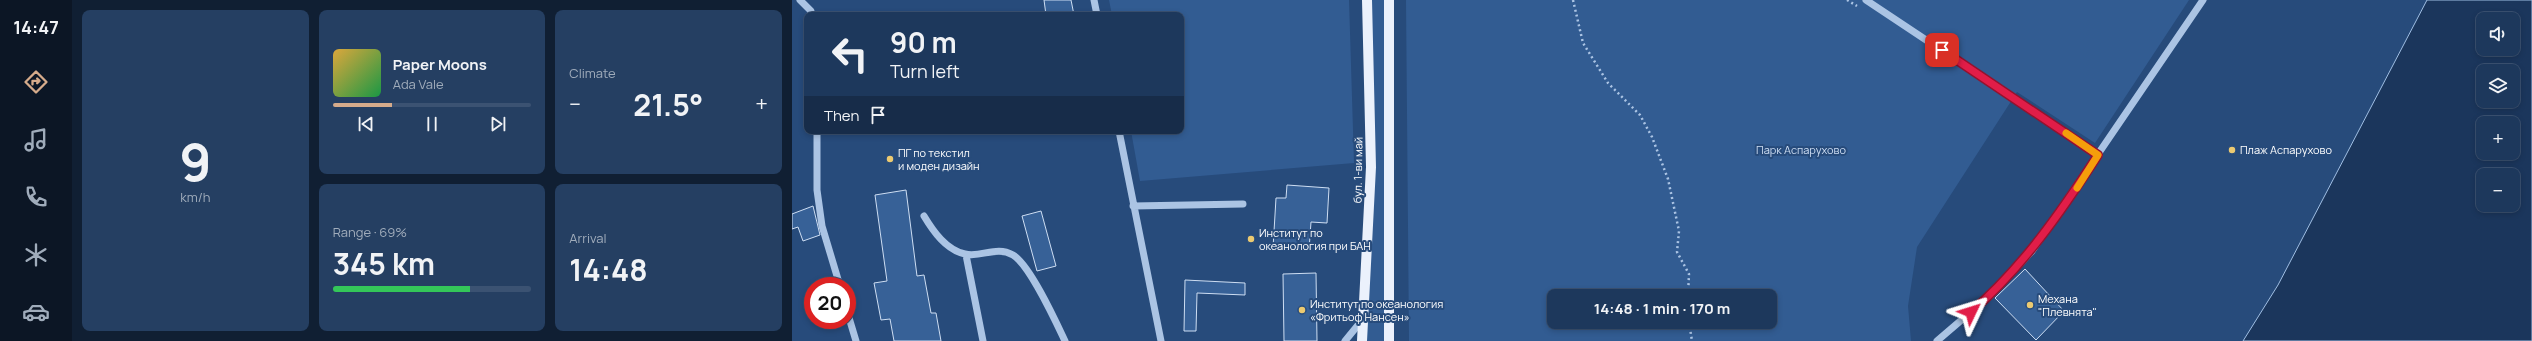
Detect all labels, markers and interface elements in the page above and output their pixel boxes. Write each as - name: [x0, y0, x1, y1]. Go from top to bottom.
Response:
- map controls: [2476, 12, 2520, 212]
- button: sound: [2476, 12, 2520, 56]
- text: 14:47: [13, 15, 59, 39]
- text: 90 m: [890, 23, 957, 61]
- icon: left: [824, 28, 876, 80]
- pin: [1925, 33, 1959, 67]
- icon: arrive: [1931, 39, 1953, 61]
- text: Paper Moons: [393, 54, 487, 75]
- text: Turn left: [890, 59, 960, 83]
- text: Climate: [569, 64, 616, 82]
- button: layers: [2476, 64, 2520, 108]
- icon: directions: [22, 68, 50, 96]
- text: Ada Vale: [393, 75, 444, 93]
- text: 21.5°: [633, 84, 703, 125]
- text: −: [569, 89, 581, 119]
- text: +: [755, 89, 768, 119]
- icon: arrive: [867, 104, 889, 126]
- text: Then: [824, 105, 859, 126]
- icon: previous: [355, 113, 377, 135]
- icon: pause: [421, 113, 443, 135]
- icon: next: [487, 113, 509, 135]
- button: +: [2476, 116, 2520, 160]
- icon: music: [22, 126, 50, 154]
- text: 9: [179, 126, 211, 197]
- street label: бул. 1-ви май: [1349, 137, 1366, 203]
- park label: Парк Аспарухово: [1756, 142, 1846, 157]
- place label: Плаж Аспарухово: [2240, 142, 2332, 157]
- place label: ПГ по текстил и моден дизайн: [898, 145, 980, 173]
- marker: Плаж Аспарухово: [2227, 145, 2237, 155]
- marker: ПГ по текстил и моден дизайн: [885, 154, 895, 164]
- button: −: [2476, 168, 2520, 212]
- icon: phone: [22, 183, 50, 211]
- text: km/h: [180, 188, 210, 206]
- text: Range · 69%: [333, 223, 407, 241]
- place label: Институт по океанология при БАН: [1259, 225, 1371, 253]
- text: Arrival: [569, 229, 606, 247]
- marker: Институт по океанология при БАН: [1246, 234, 1256, 244]
- icon: climate: [22, 241, 50, 269]
- text: 345 km: [333, 243, 435, 284]
- text: 14:48: [569, 249, 648, 290]
- speed limit sign: 20: [804, 277, 856, 329]
- position arrow: [1950, 291, 1992, 333]
- place label: Механа "Плевнята": [2038, 291, 2097, 319]
- place label: Институт по океанология «Фритьоф Нансен»: [1310, 296, 1443, 324]
- icon: car: [22, 298, 50, 326]
- text: 14:48 · 1 min · 170 m: [1594, 298, 1730, 319]
- marker: Механа "Плевнята": [2025, 300, 2035, 310]
- marker: Институт по океанология «Фритьоф Нансен»: [1297, 305, 1307, 315]

